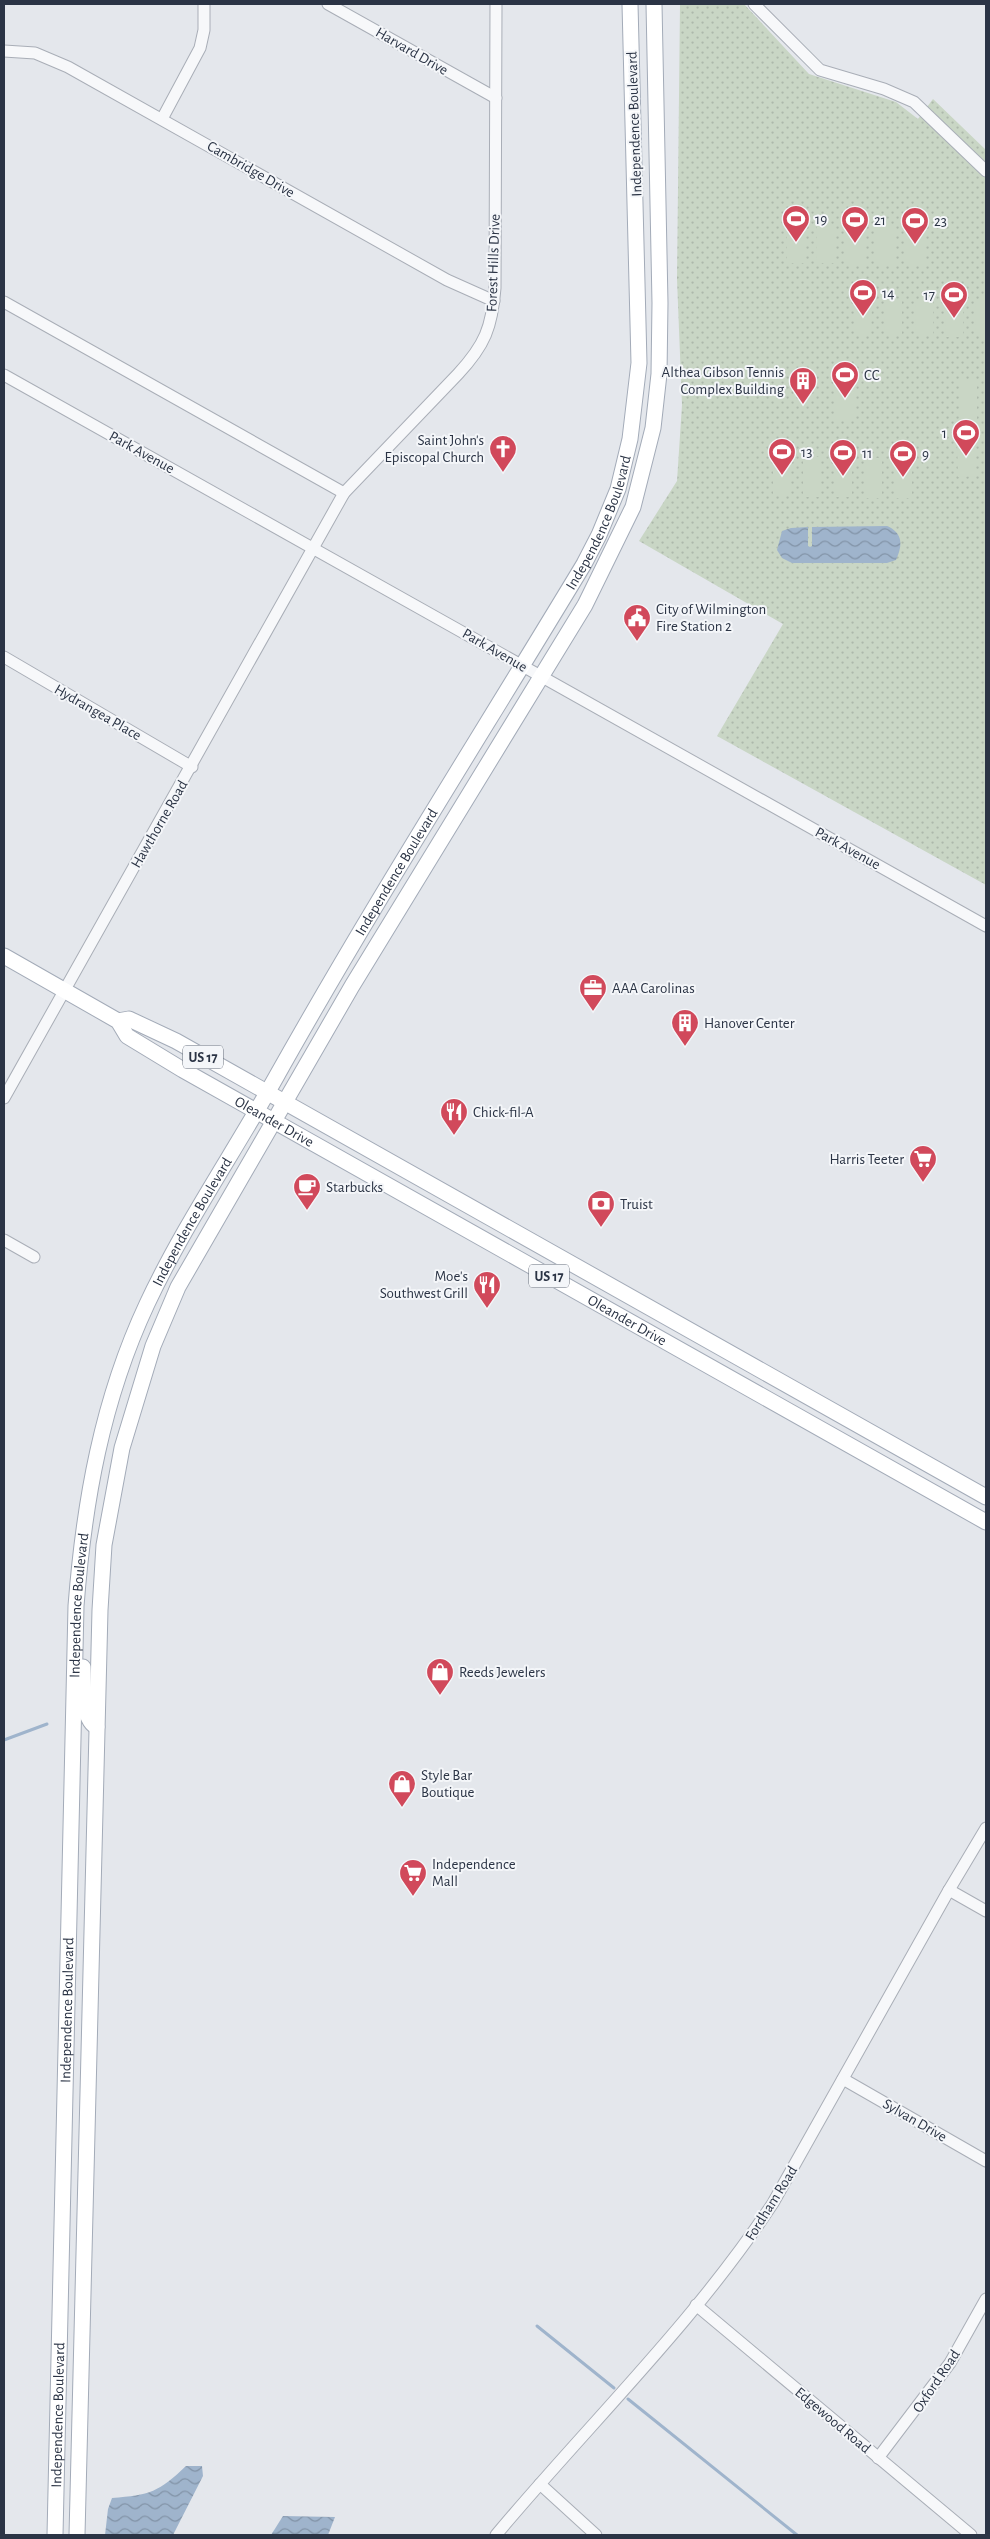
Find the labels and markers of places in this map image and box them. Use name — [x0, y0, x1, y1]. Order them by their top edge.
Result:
sports icon: 19 — [781, 204, 811, 243]
sports icon: 21 — [840, 205, 870, 244]
sports icon: 23 — [900, 206, 930, 245]
place label: 19 — [815, 212, 827, 227]
place label: 21 — [874, 213, 886, 228]
place label: 23 — [934, 214, 947, 229]
sports icon: 14 — [848, 278, 878, 317]
sports icon: 17 — [939, 280, 969, 319]
place label: 14 — [882, 286, 894, 301]
place label: 17 — [924, 288, 935, 303]
sports icon: CC — [830, 360, 860, 399]
place label: Althea Gibson Tennis Complex Building — [662, 365, 785, 397]
building icon: Althea Gibson Tennis Complex Building — [788, 366, 818, 405]
place label: CC — [864, 368, 880, 383]
sports icon: 1 — [951, 418, 981, 457]
place label: 1 — [942, 426, 947, 441]
place label: Saint John's Episcopal Church — [385, 433, 484, 465]
church icon: Saint John's Episcopal Church — [488, 434, 518, 473]
sports icon: 13 — [767, 437, 797, 476]
sports icon: 11 — [828, 438, 858, 477]
sports icon: 9 — [888, 439, 918, 478]
place label: 13 — [801, 445, 812, 460]
place label: 11 — [862, 446, 872, 461]
place label: 9 — [922, 447, 929, 462]
place label: City of Wilmington Fire Station 2 — [656, 602, 766, 634]
public building icon: City of Wilmington Fire Station 2 — [622, 603, 652, 642]
office icon: AAA Carolinas — [578, 973, 608, 1012]
place label: AAA Carolinas — [612, 981, 695, 996]
building icon: Hanover Center — [670, 1008, 700, 1047]
place label: Hanover Center — [704, 1016, 795, 1031]
restaurant icon: Chick-fil-A — [439, 1097, 469, 1136]
place label: Chick-fil-A — [473, 1105, 534, 1120]
supermarket icon: Harris Teeter — [908, 1144, 938, 1183]
place label: Harris Teeter — [829, 1152, 904, 1167]
cafe icon: Starbucks — [292, 1172, 322, 1211]
place label: Starbucks — [326, 1180, 383, 1195]
bank icon: Truist — [586, 1189, 616, 1228]
place label: Truist — [620, 1197, 653, 1212]
place label: Moe's Southwest Grill — [380, 1269, 468, 1301]
restaurant icon: Moe's Southwest Grill — [472, 1270, 502, 1309]
shop icon: Reeds Jewelers — [425, 1657, 455, 1696]
place label: Reeds Jewelers — [459, 1665, 546, 1680]
place label: Style Bar Boutique — [421, 1768, 475, 1800]
shop icon: Style Bar Boutique — [387, 1769, 417, 1808]
place label: Independence Mall — [432, 1857, 516, 1889]
supermarket icon: Independence Mall — [398, 1858, 428, 1897]

